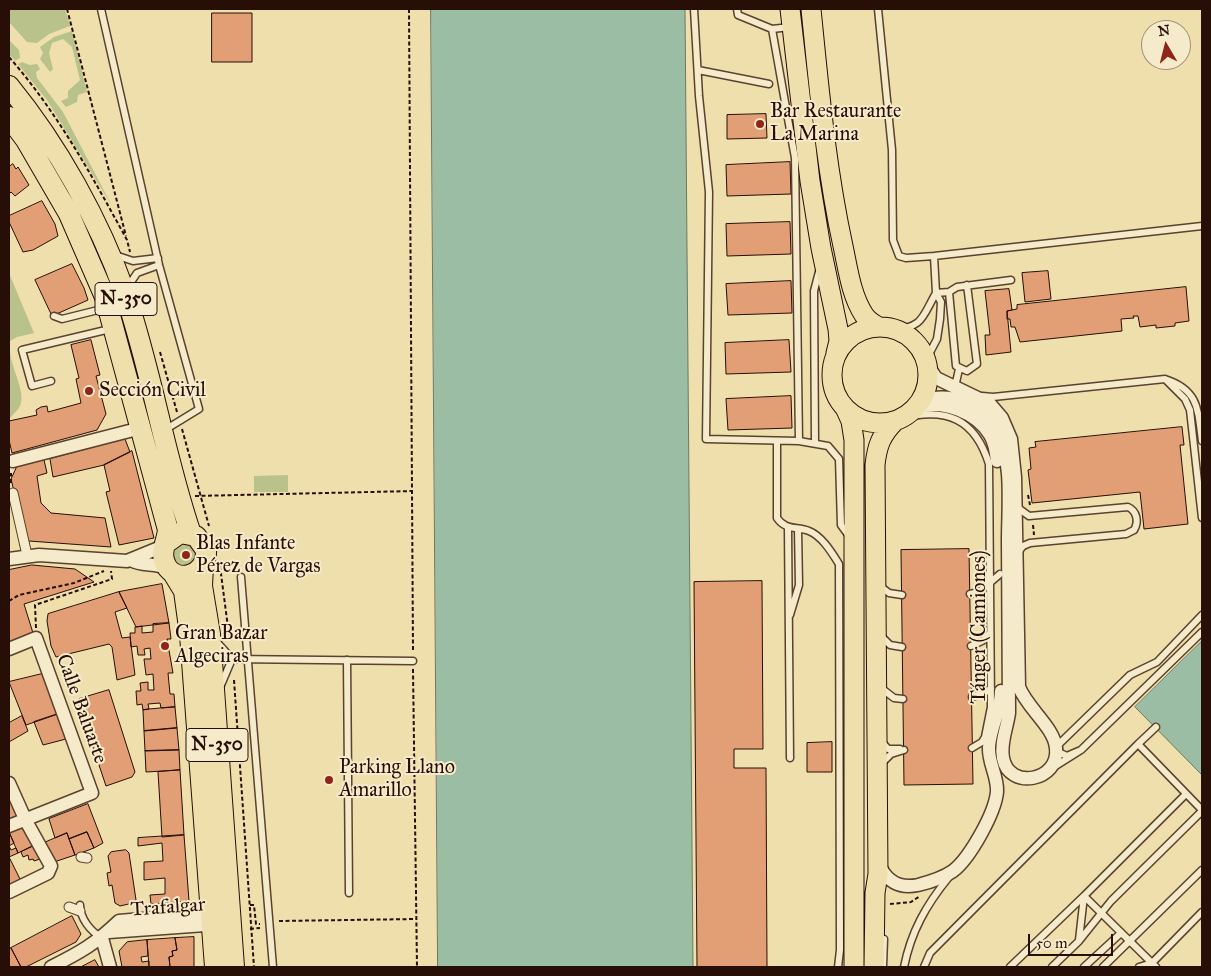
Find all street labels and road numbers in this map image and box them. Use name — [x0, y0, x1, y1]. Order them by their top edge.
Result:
road number: N-350 — [95, 282, 157, 316]
street label: Tánger (Camiones) — [968, 550, 992, 704]
street label: Calle Baluarte — [50, 651, 112, 767]
road number: N-350 — [186, 728, 248, 762]
street label: Trafalgar — [130, 893, 206, 923]

